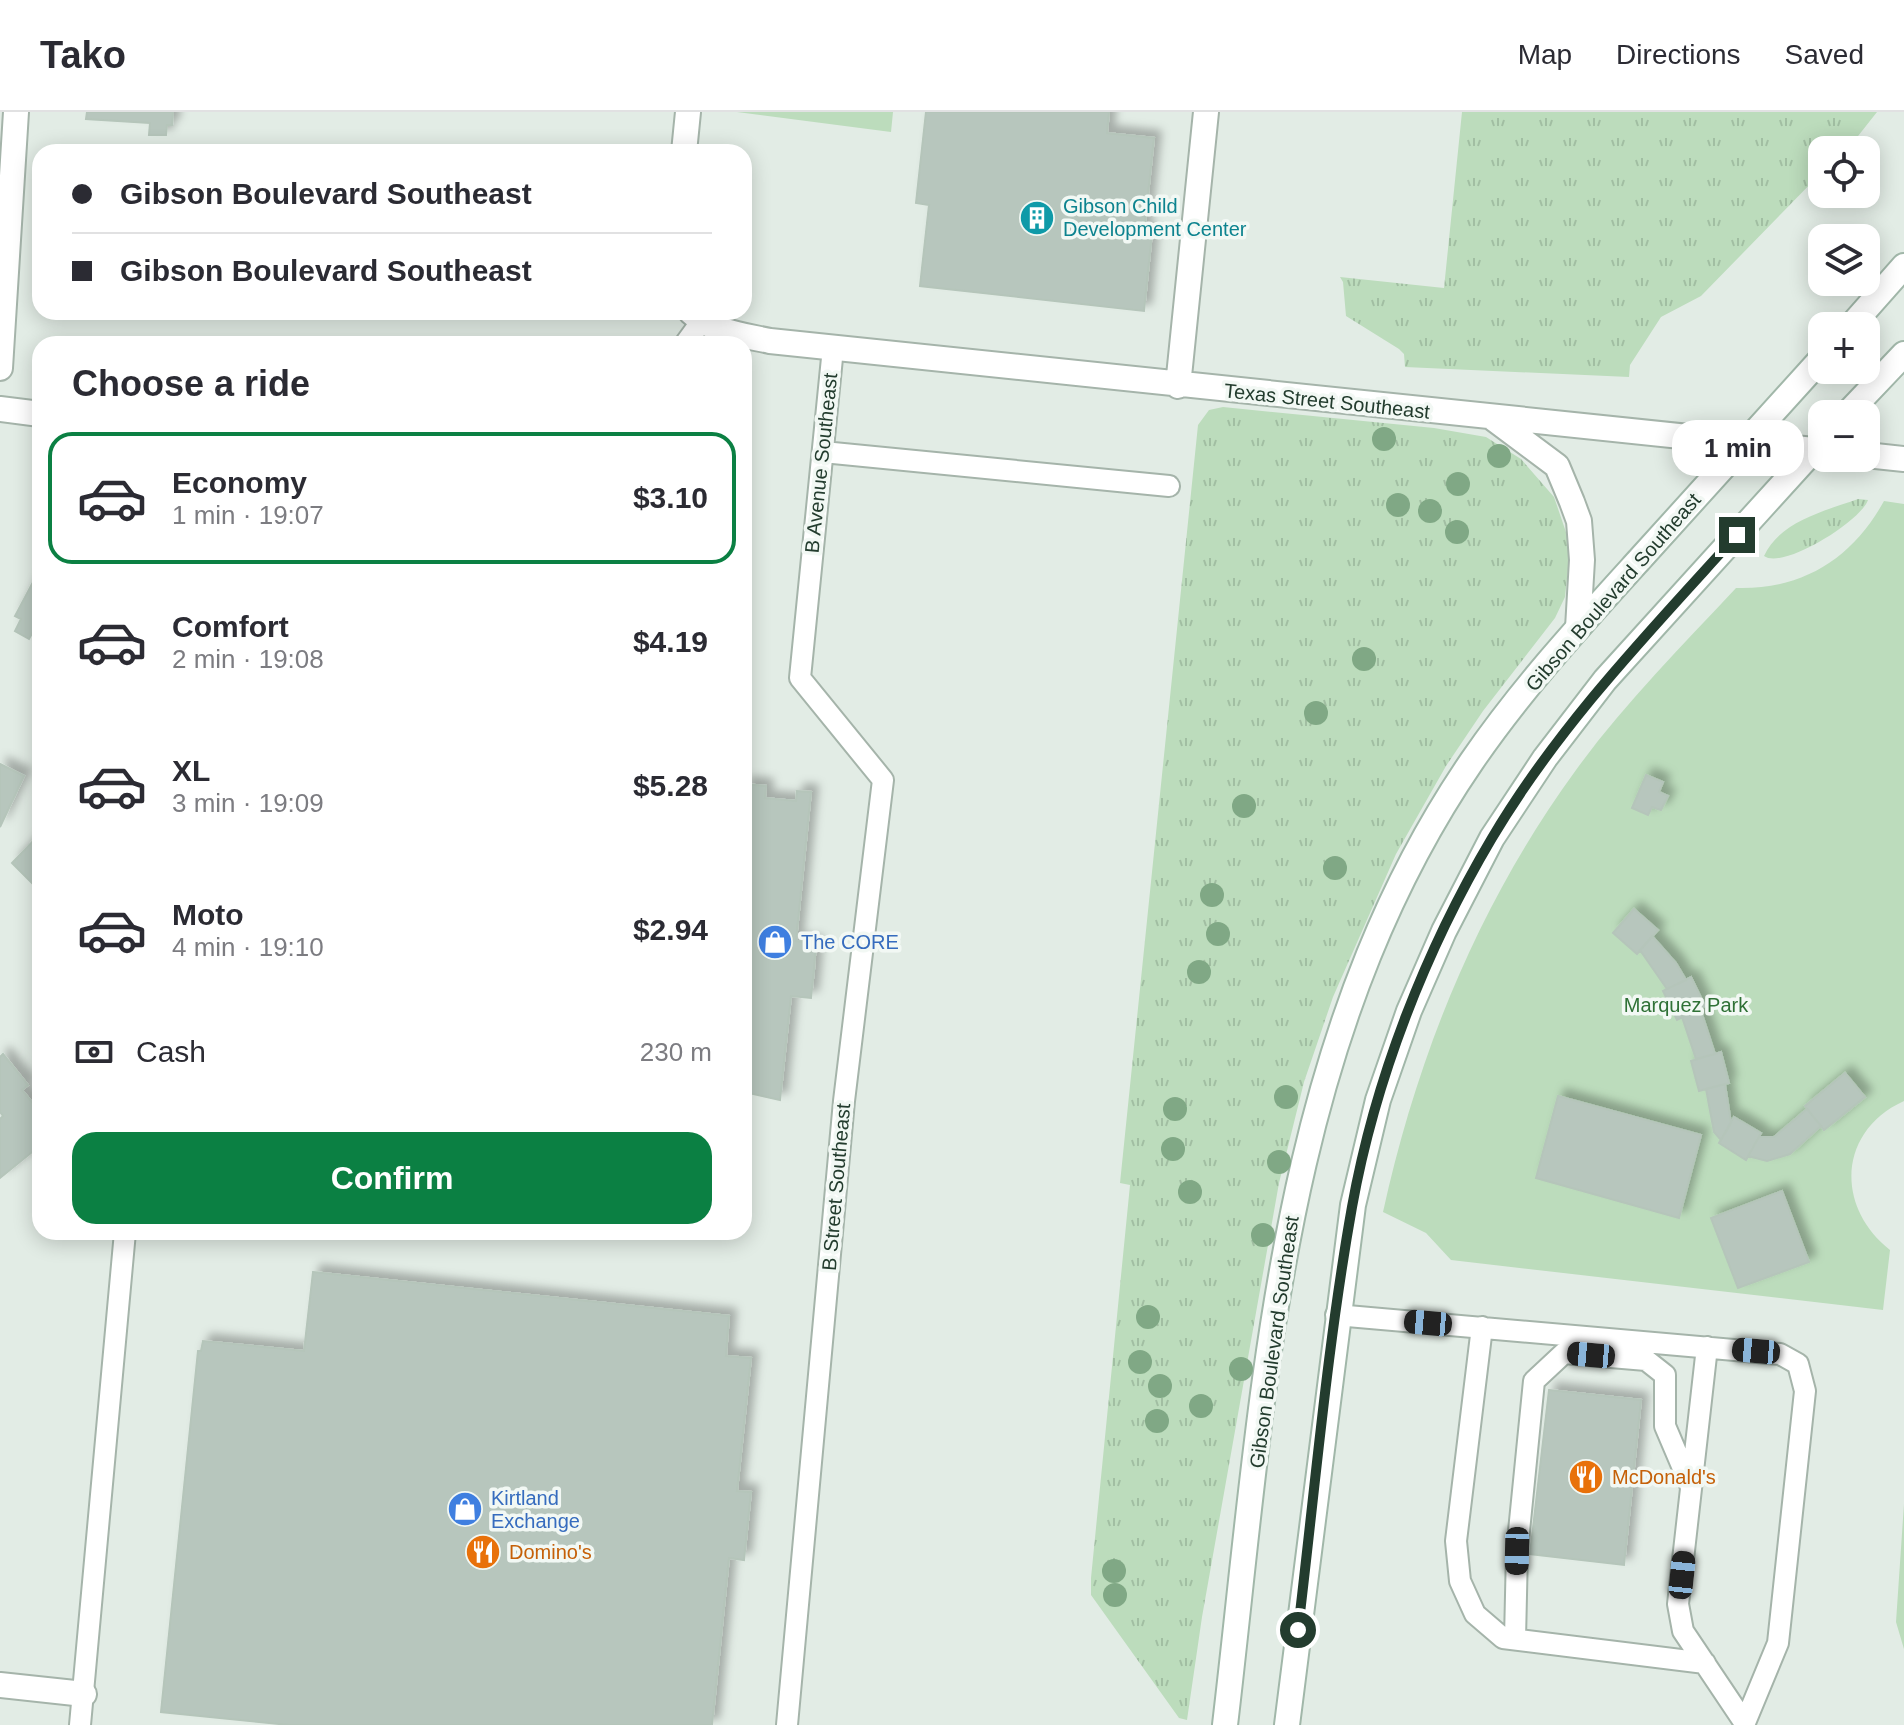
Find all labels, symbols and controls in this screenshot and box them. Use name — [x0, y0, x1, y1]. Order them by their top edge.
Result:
text: Tako — [40, 34, 126, 76]
text: Map — [1518, 39, 1572, 70]
text: Directions — [1616, 39, 1741, 70]
text: Saved — [1785, 39, 1864, 70]
map controls — [1808, 136, 1880, 472]
button: locate — [1808, 136, 1880, 208]
text: Gibson Boulevard Southeast — [120, 177, 532, 210]
place label: Gibson Child Development Center — [1063, 195, 1247, 240]
building icon: Gibson Child Development Center — [1018, 199, 1056, 237]
button: layers — [1808, 224, 1880, 296]
text: Gibson Boulevard Southeast — [120, 254, 532, 287]
button: + — [1808, 312, 1880, 384]
text: Choose a ride — [72, 363, 310, 404]
street label: B Avenue Southeast — [801, 371, 841, 554]
street label: Texas Street Southeast — [1223, 379, 1431, 423]
button: − — [1808, 400, 1880, 472]
callout: 1 min — [1671, 419, 1803, 475]
text: 1 min — [1704, 433, 1772, 463]
icon: car — [76, 462, 148, 534]
text: Economy — [172, 466, 307, 499]
text: $3.10 — [633, 481, 708, 514]
street label: Gibson Boulevard Southeast — [1521, 488, 1705, 695]
text: 1 min · 19:07 — [172, 500, 324, 530]
route end — [1719, 517, 1755, 553]
icon: car — [76, 606, 148, 678]
text: Comfort — [172, 610, 289, 643]
text: $4.19 — [633, 625, 708, 658]
text: 2 min · 19:08 — [172, 644, 324, 674]
icon: car — [76, 750, 148, 822]
text: XL — [172, 754, 210, 787]
text: $5.28 — [633, 769, 708, 802]
text: 3 min · 19:09 — [172, 788, 324, 818]
icon: car — [76, 894, 148, 966]
text: Moto — [172, 898, 244, 931]
text: $2.94 — [633, 913, 708, 946]
shop icon: The CORE — [756, 923, 794, 961]
place label: The CORE — [801, 931, 899, 953]
text: 4 min · 19:10 — [172, 932, 324, 962]
park label: Marquez Park — [1624, 994, 1749, 1016]
icon: cash — [72, 1030, 116, 1074]
text: Cash — [136, 1035, 206, 1068]
text: 230 m — [640, 1037, 712, 1067]
street label: B Street Southeast — [818, 1102, 854, 1272]
button: Confirm — [72, 1132, 712, 1224]
street label: Gibson Boulevard Southeast — [1245, 1214, 1303, 1470]
car — [1403, 1309, 1453, 1337]
car — [1731, 1337, 1781, 1365]
car — [1566, 1341, 1616, 1369]
restaurant icon: McDonald's — [1567, 1458, 1605, 1496]
place label: McDonald's — [1612, 1466, 1716, 1488]
place label: Kirtland Exchange — [491, 1487, 580, 1532]
shop icon: Kirtland Exchange — [446, 1490, 484, 1528]
car — [1505, 1527, 1529, 1575]
restaurant icon: Domino's — [464, 1533, 502, 1571]
place label: Domino's — [509, 1541, 592, 1563]
car — [1668, 1550, 1696, 1600]
route start — [1280, 1612, 1316, 1648]

